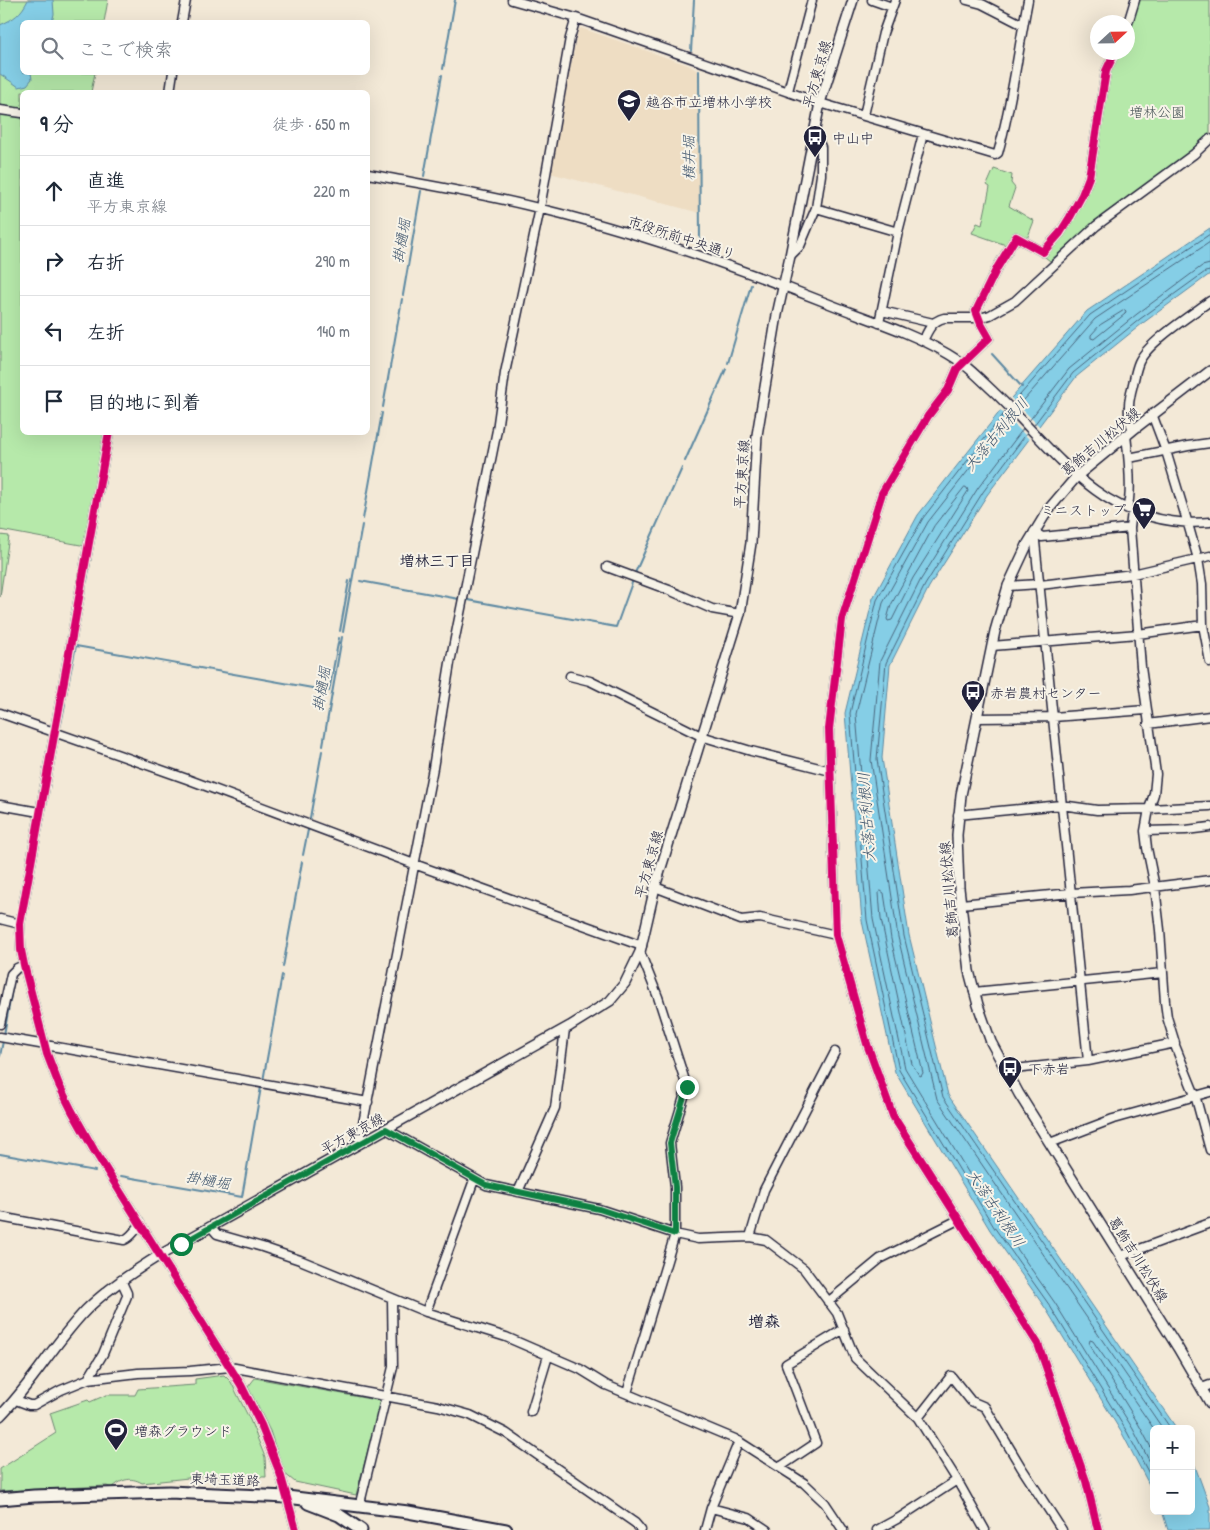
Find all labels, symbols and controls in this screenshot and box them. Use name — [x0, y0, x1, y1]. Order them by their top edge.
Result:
north arrow — [1090, 15, 1135, 60]
search box — [20, 20, 370, 75]
icon: search — [38, 34, 66, 62]
text: ここで検索 — [78, 36, 173, 62]
street label: 平方東京線 — [797, 38, 835, 110]
school or university icon: 越谷市立増林小学校 — [616, 88, 642, 122]
place label: 越谷市立増林小学校 — [646, 92, 772, 111]
park label: 増林公園 — [1129, 102, 1185, 121]
text: 9 分 — [40, 109, 74, 138]
text: 徒歩 · 650 m — [273, 113, 350, 135]
bus stop icon: 中山中 — [802, 124, 828, 158]
place label: 中山中 — [832, 128, 874, 147]
water label: 横井堀 — [678, 135, 699, 181]
text: 直進 — [87, 167, 125, 193]
icon: ahead — [40, 177, 68, 205]
text: 220 m — [313, 180, 350, 202]
text: 平方東京線 — [87, 195, 167, 217]
street label: 市役所前中央通り — [626, 211, 738, 263]
water label: 掛樋堀 — [387, 216, 415, 265]
icon: right — [40, 247, 68, 275]
text: 右折 — [87, 249, 125, 275]
text: 290 m — [315, 250, 350, 272]
icon: left — [40, 317, 68, 345]
text: 左折 — [87, 319, 125, 345]
text: 140 m — [316, 320, 350, 342]
icon: arrive — [40, 387, 68, 415]
text: 目的地に到着 — [87, 389, 201, 415]
water label: 大落古利根川 — [959, 393, 1033, 475]
street label: 葛飾吉川松伏線 — [1056, 402, 1144, 480]
street label: 平方東京線 — [729, 438, 753, 510]
supermarket icon: ミニストップ — [1131, 496, 1157, 530]
place label: ミニストップ — [1041, 500, 1126, 519]
district label: 増林三丁目 — [399, 550, 475, 571]
water label: 掛樋堀 — [307, 664, 335, 713]
bus stop icon: 赤岩農村センター — [960, 679, 986, 713]
place label: 赤岩農村センター — [990, 683, 1101, 702]
water label: 大落古利根川 — [852, 771, 880, 863]
street label: 平方東京線 — [629, 828, 667, 900]
street label: 葛飾吉川松伏線 — [934, 840, 962, 940]
bus stop icon: 下赤岩 — [997, 1055, 1023, 1089]
place label: 下赤岩 — [1028, 1059, 1070, 1078]
route end — [676, 1076, 699, 1099]
street label: 平方東京線 — [317, 1108, 387, 1158]
water label: 大落古利根川 — [962, 1165, 1030, 1251]
water label: 掛樋堀 — [184, 1166, 233, 1194]
street label: 葛飾吉川松伏線 — [1105, 1212, 1173, 1306]
route start — [170, 1233, 193, 1256]
district label: 増森 — [748, 1310, 780, 1332]
sports icon: 増森グラウンド — [103, 1417, 129, 1451]
place label: 増森グラウンド — [134, 1421, 232, 1440]
map controls — [1150, 1425, 1195, 1515]
button: + — [1150, 1425, 1195, 1470]
street label: 東埼玉道路 — [190, 1468, 260, 1490]
button: − — [1150, 1470, 1195, 1515]

